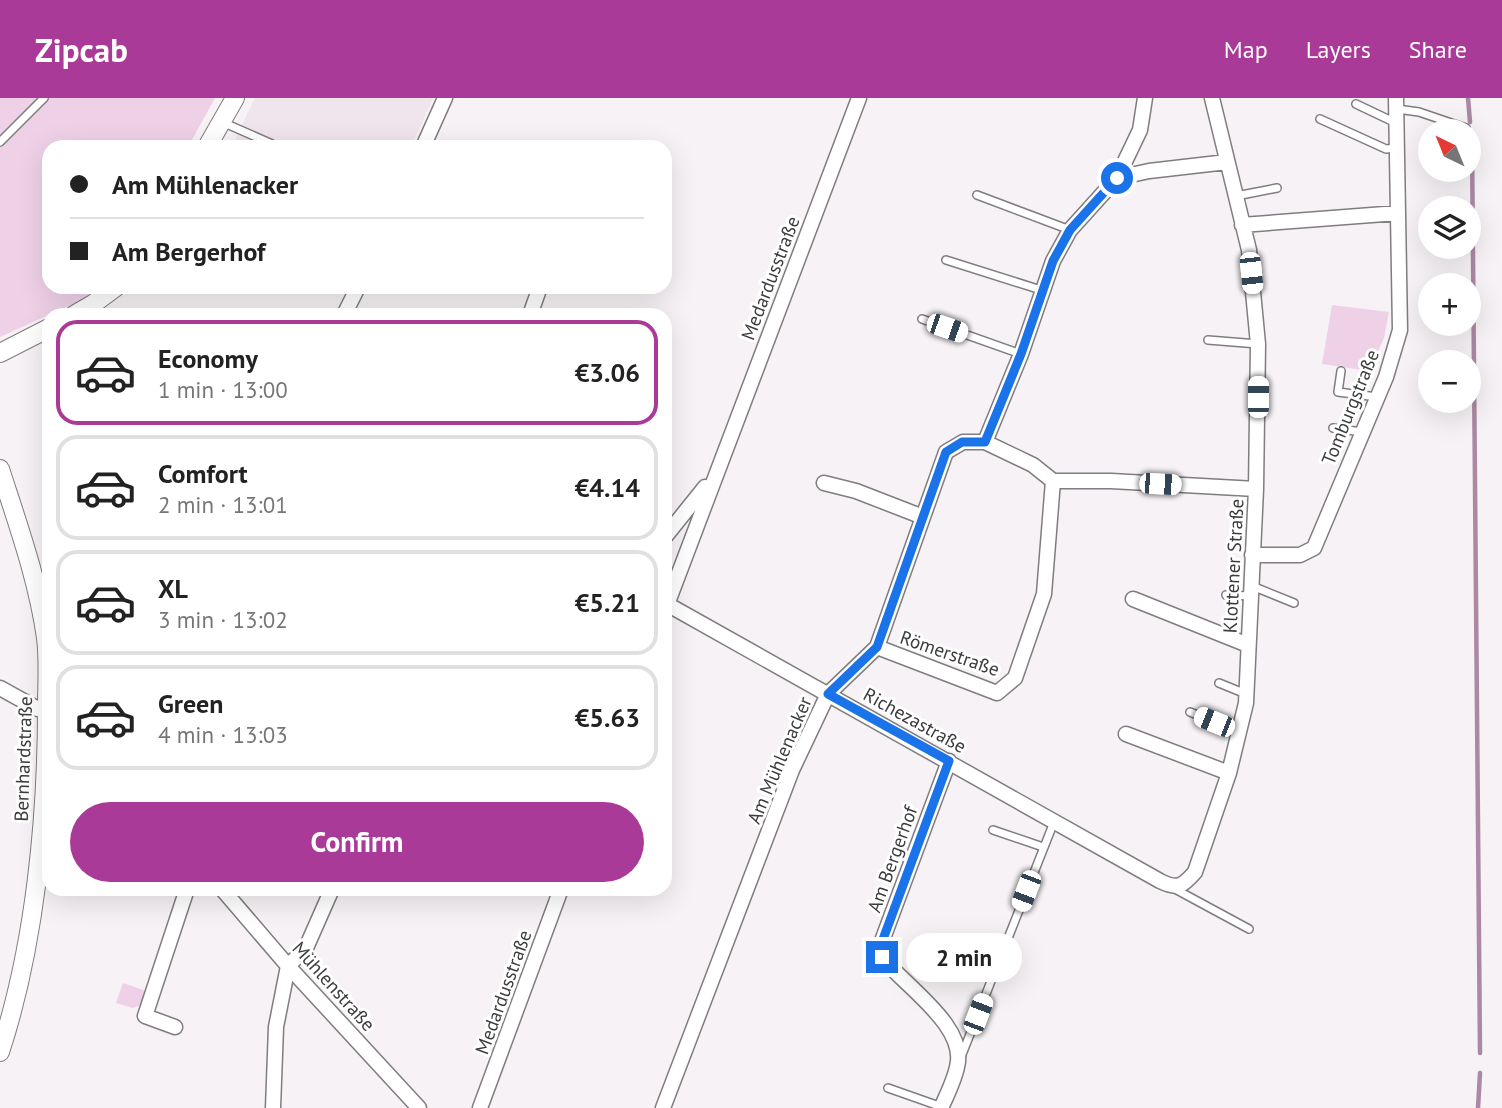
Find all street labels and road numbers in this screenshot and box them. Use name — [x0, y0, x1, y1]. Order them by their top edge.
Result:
street label: Medardusstraße — [735, 213, 805, 343]
street label: Tomburgstraße — [1316, 346, 1384, 468]
street label: Klottener Straße — [1217, 498, 1249, 634]
street label: Römerstraße — [897, 625, 1003, 681]
street label: Richezastraße — [859, 682, 971, 758]
street label: Am Mühlenacker — [741, 692, 817, 827]
street label: Bernhardstraße — [9, 696, 37, 822]
street label: Am Bergerhof — [862, 802, 923, 916]
street label: Medardusstraße — [469, 927, 537, 1057]
street label: Mühlenstraße — [287, 936, 381, 1036]

